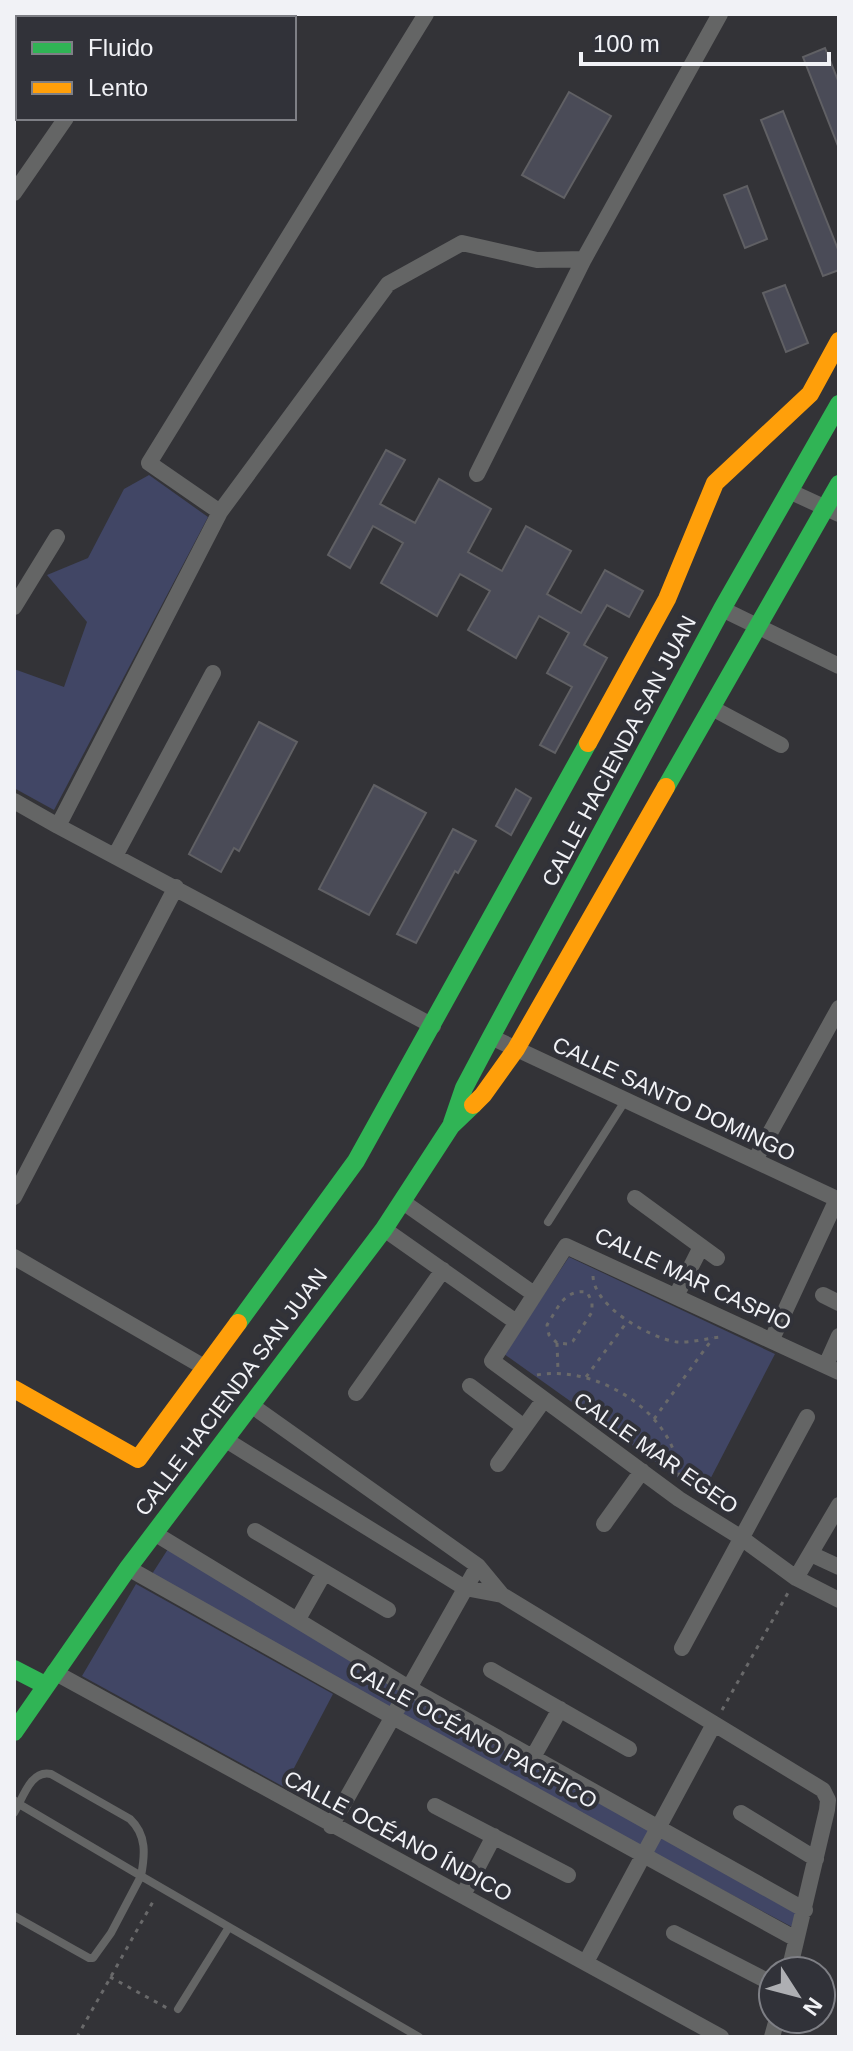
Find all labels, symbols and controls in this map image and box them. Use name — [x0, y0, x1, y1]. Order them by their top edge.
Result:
legend — [16, 16, 296, 120]
scale bar — [581, 16, 829, 66]
text: 100 m — [593, 30, 660, 57]
text: Fluido — [88, 34, 153, 61]
text: Lento — [88, 74, 148, 101]
street label: CALLE HACIENDA SAN JUAN — [537, 611, 701, 891]
street label: CALLE SANTO DOMINGO — [549, 1032, 799, 1166]
street label: CALLE MAR CASPIO — [591, 1222, 795, 1336]
street label: CALLE HACIENDA SAN JUAN — [130, 1263, 332, 1521]
street label: CALLE MAR EGEO — [569, 1387, 743, 1519]
street label: CALLE OCÉANO PACÍFICO — [345, 1656, 601, 1814]
street label: CALLE OCÉANO ÍNDICO — [280, 1765, 516, 1907]
north arrow — [757, 1955, 837, 2035]
text: N — [798, 1993, 828, 2020]

